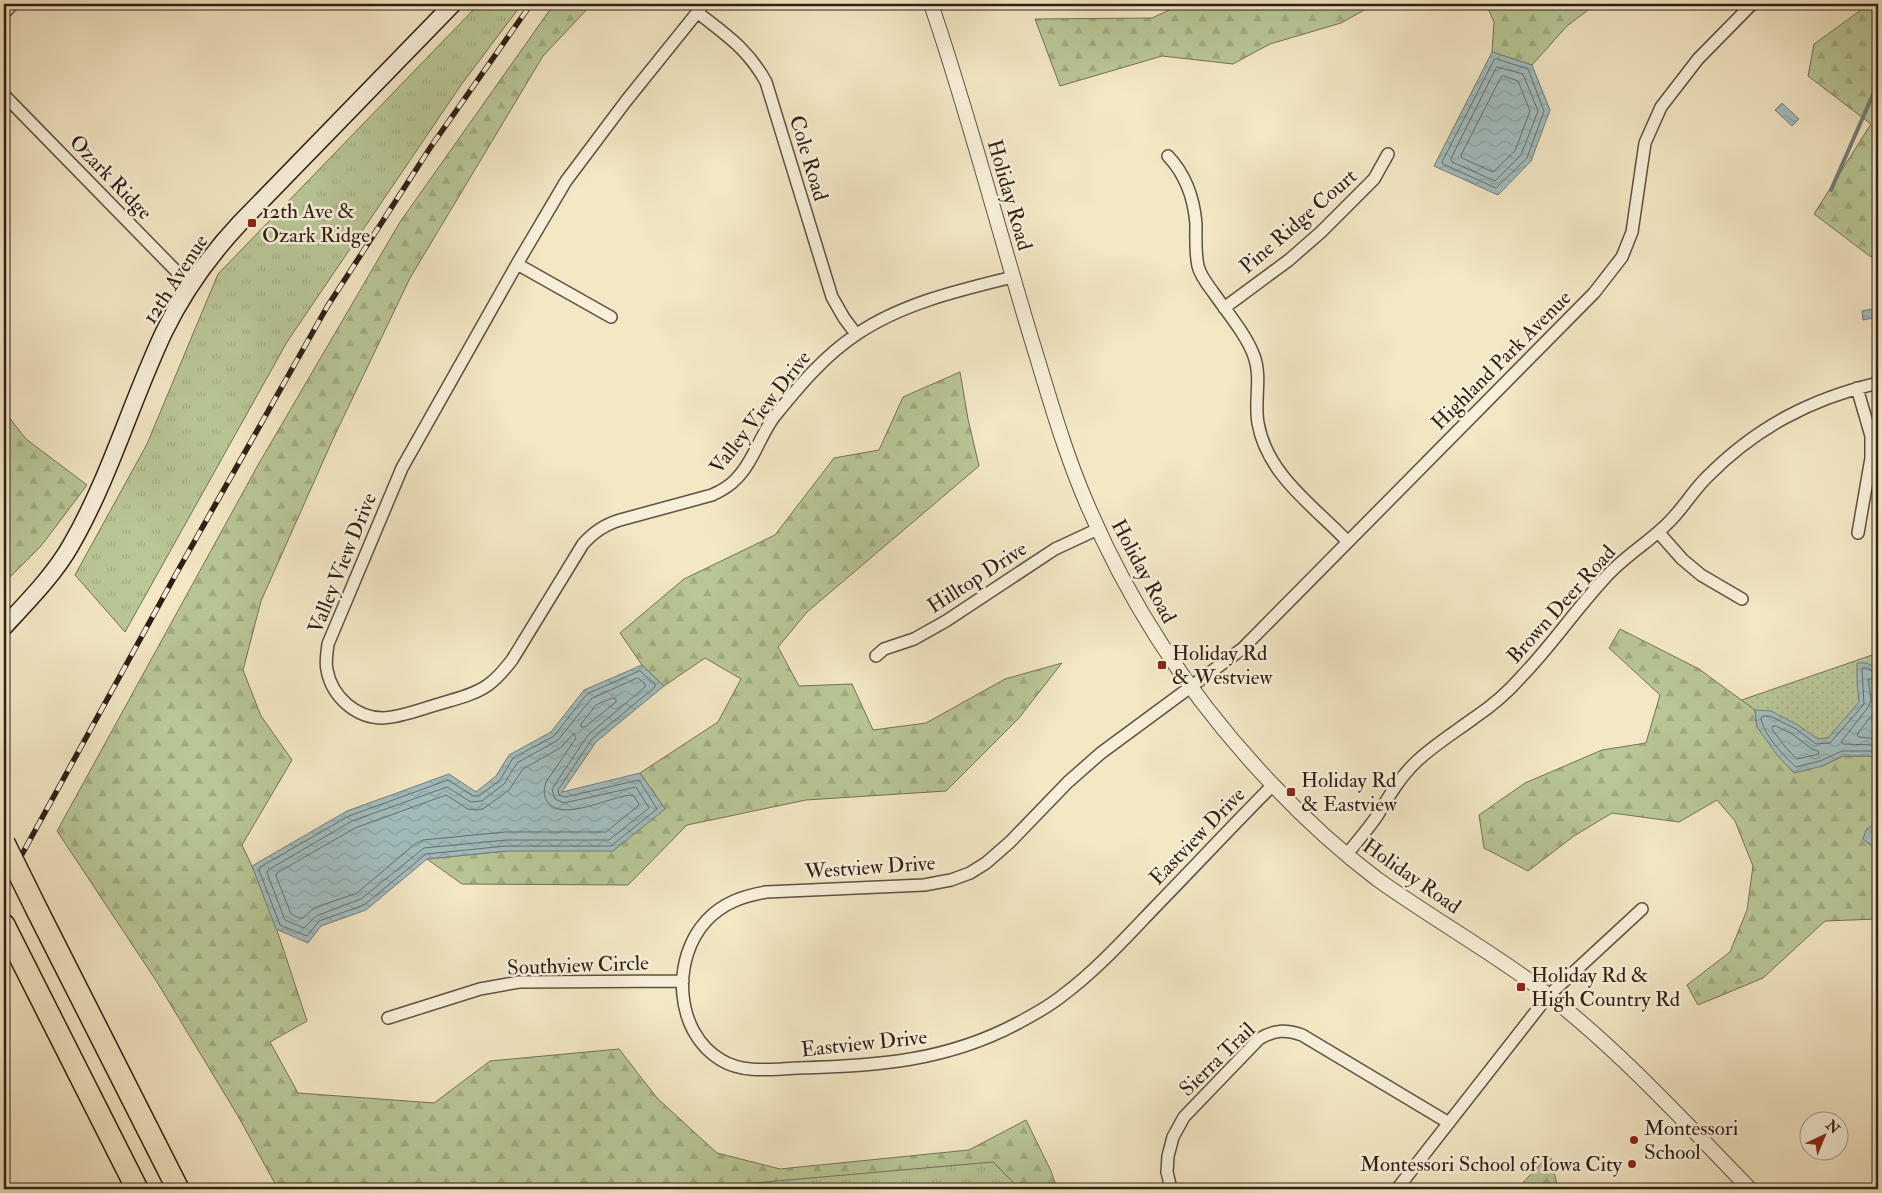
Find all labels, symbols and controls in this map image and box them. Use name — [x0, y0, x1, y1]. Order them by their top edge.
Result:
street label: Cole Road — [783, 112, 834, 205]
street label: Ozark Ridge — [63, 129, 158, 226]
street label: Holiday Road — [981, 137, 1038, 254]
street label: Pine Ridge Court — [1234, 163, 1363, 280]
place label: 12th Ave & Ozark Ridge — [262, 198, 370, 249]
marker: 12th Ave & Ozark Ridge — [246, 217, 258, 229]
street label: 12th Avenue — [137, 229, 214, 329]
street label: Highland Park Avenue — [1426, 284, 1577, 436]
street label: Valley View Drive — [704, 345, 817, 479]
street label: Valley View Drive — [302, 489, 383, 637]
street label: Holiday Road — [1105, 515, 1183, 629]
street label: Hilltop Drive — [922, 535, 1032, 620]
street label: Brown Deer Road — [1501, 539, 1622, 669]
place label: Holiday Rd & Westview — [1172, 640, 1274, 691]
marker: Holiday Rd & Westview — [1156, 659, 1168, 671]
place label: Holiday Rd & Eastview — [1301, 767, 1398, 818]
street label: Eastview Drive — [1144, 781, 1251, 891]
marker: Holiday Rd & Eastview — [1285, 786, 1297, 798]
street label: Holiday Road — [1357, 833, 1467, 921]
street label: Westview Drive — [803, 849, 937, 886]
street label: Southview Circle — [507, 950, 650, 981]
place label: Holiday Rd & High Country Rd — [1531, 962, 1681, 1013]
marker: Holiday Rd & High Country Rd — [1515, 981, 1527, 993]
street label: Sierra Trail — [1174, 1016, 1261, 1102]
street label: Eastview Drive — [800, 1023, 929, 1064]
north arrow — [1800, 1110, 1850, 1160]
place label: Montessori School — [1644, 1115, 1739, 1166]
text: N — [1822, 1116, 1843, 1138]
marker: Montessori School — [1628, 1134, 1640, 1146]
place label: Montessori School of Iowa City — [1360, 1151, 1623, 1178]
marker: Montessori School of Iowa City — [1626, 1158, 1638, 1170]

